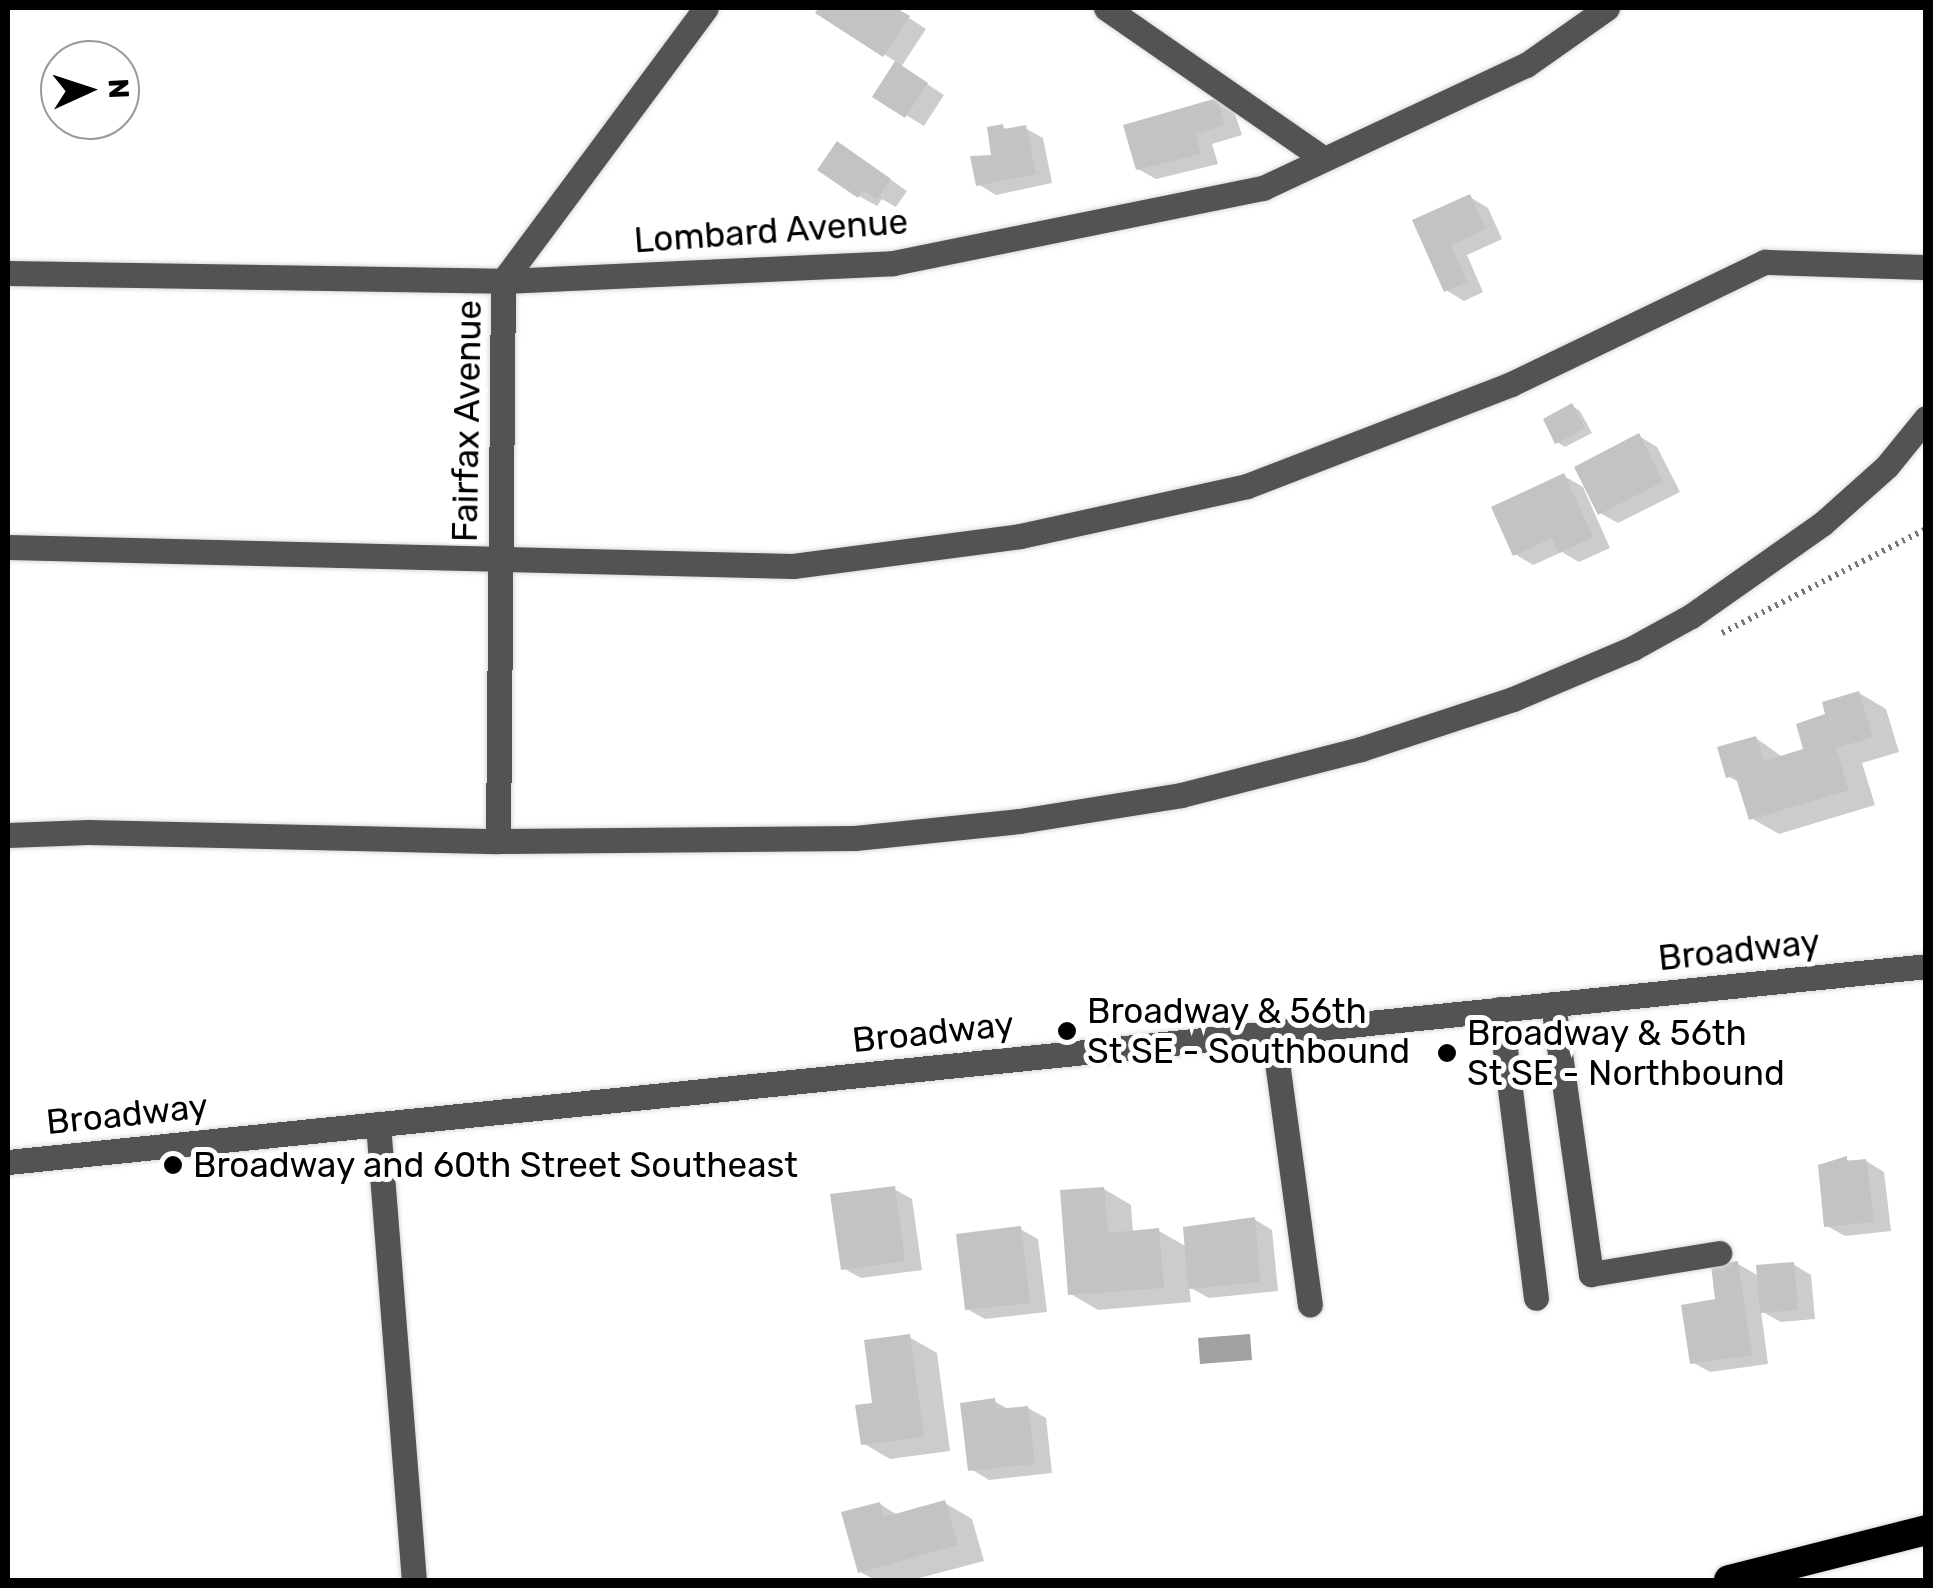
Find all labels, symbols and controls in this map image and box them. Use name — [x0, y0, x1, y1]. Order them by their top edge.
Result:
north arrow — [40, 40, 140, 140]
text: N — [101, 78, 135, 99]
street label: Lombard Avenue — [632, 200, 910, 262]
street label: Fairfax Avenue — [444, 299, 490, 543]
street label: Broadway — [1656, 921, 1822, 979]
place label: Broadway & 56th St SE - Southbound — [1087, 990, 1410, 1072]
street label: Broadway — [850, 1003, 1016, 1061]
place label: Broadway & 56th St SE - Northbound — [1467, 1012, 1785, 1094]
marker: Broadway & 56th St SE - Southbound — [1056, 1020, 1078, 1042]
marker: Broadway & 56th St SE - Northbound — [1436, 1042, 1458, 1064]
street label: Broadway — [44, 1085, 210, 1143]
place label: Broadway and 60th Street Southeast — [193, 1144, 799, 1186]
marker: Broadway and 60th Street Southeast — [162, 1154, 184, 1176]

